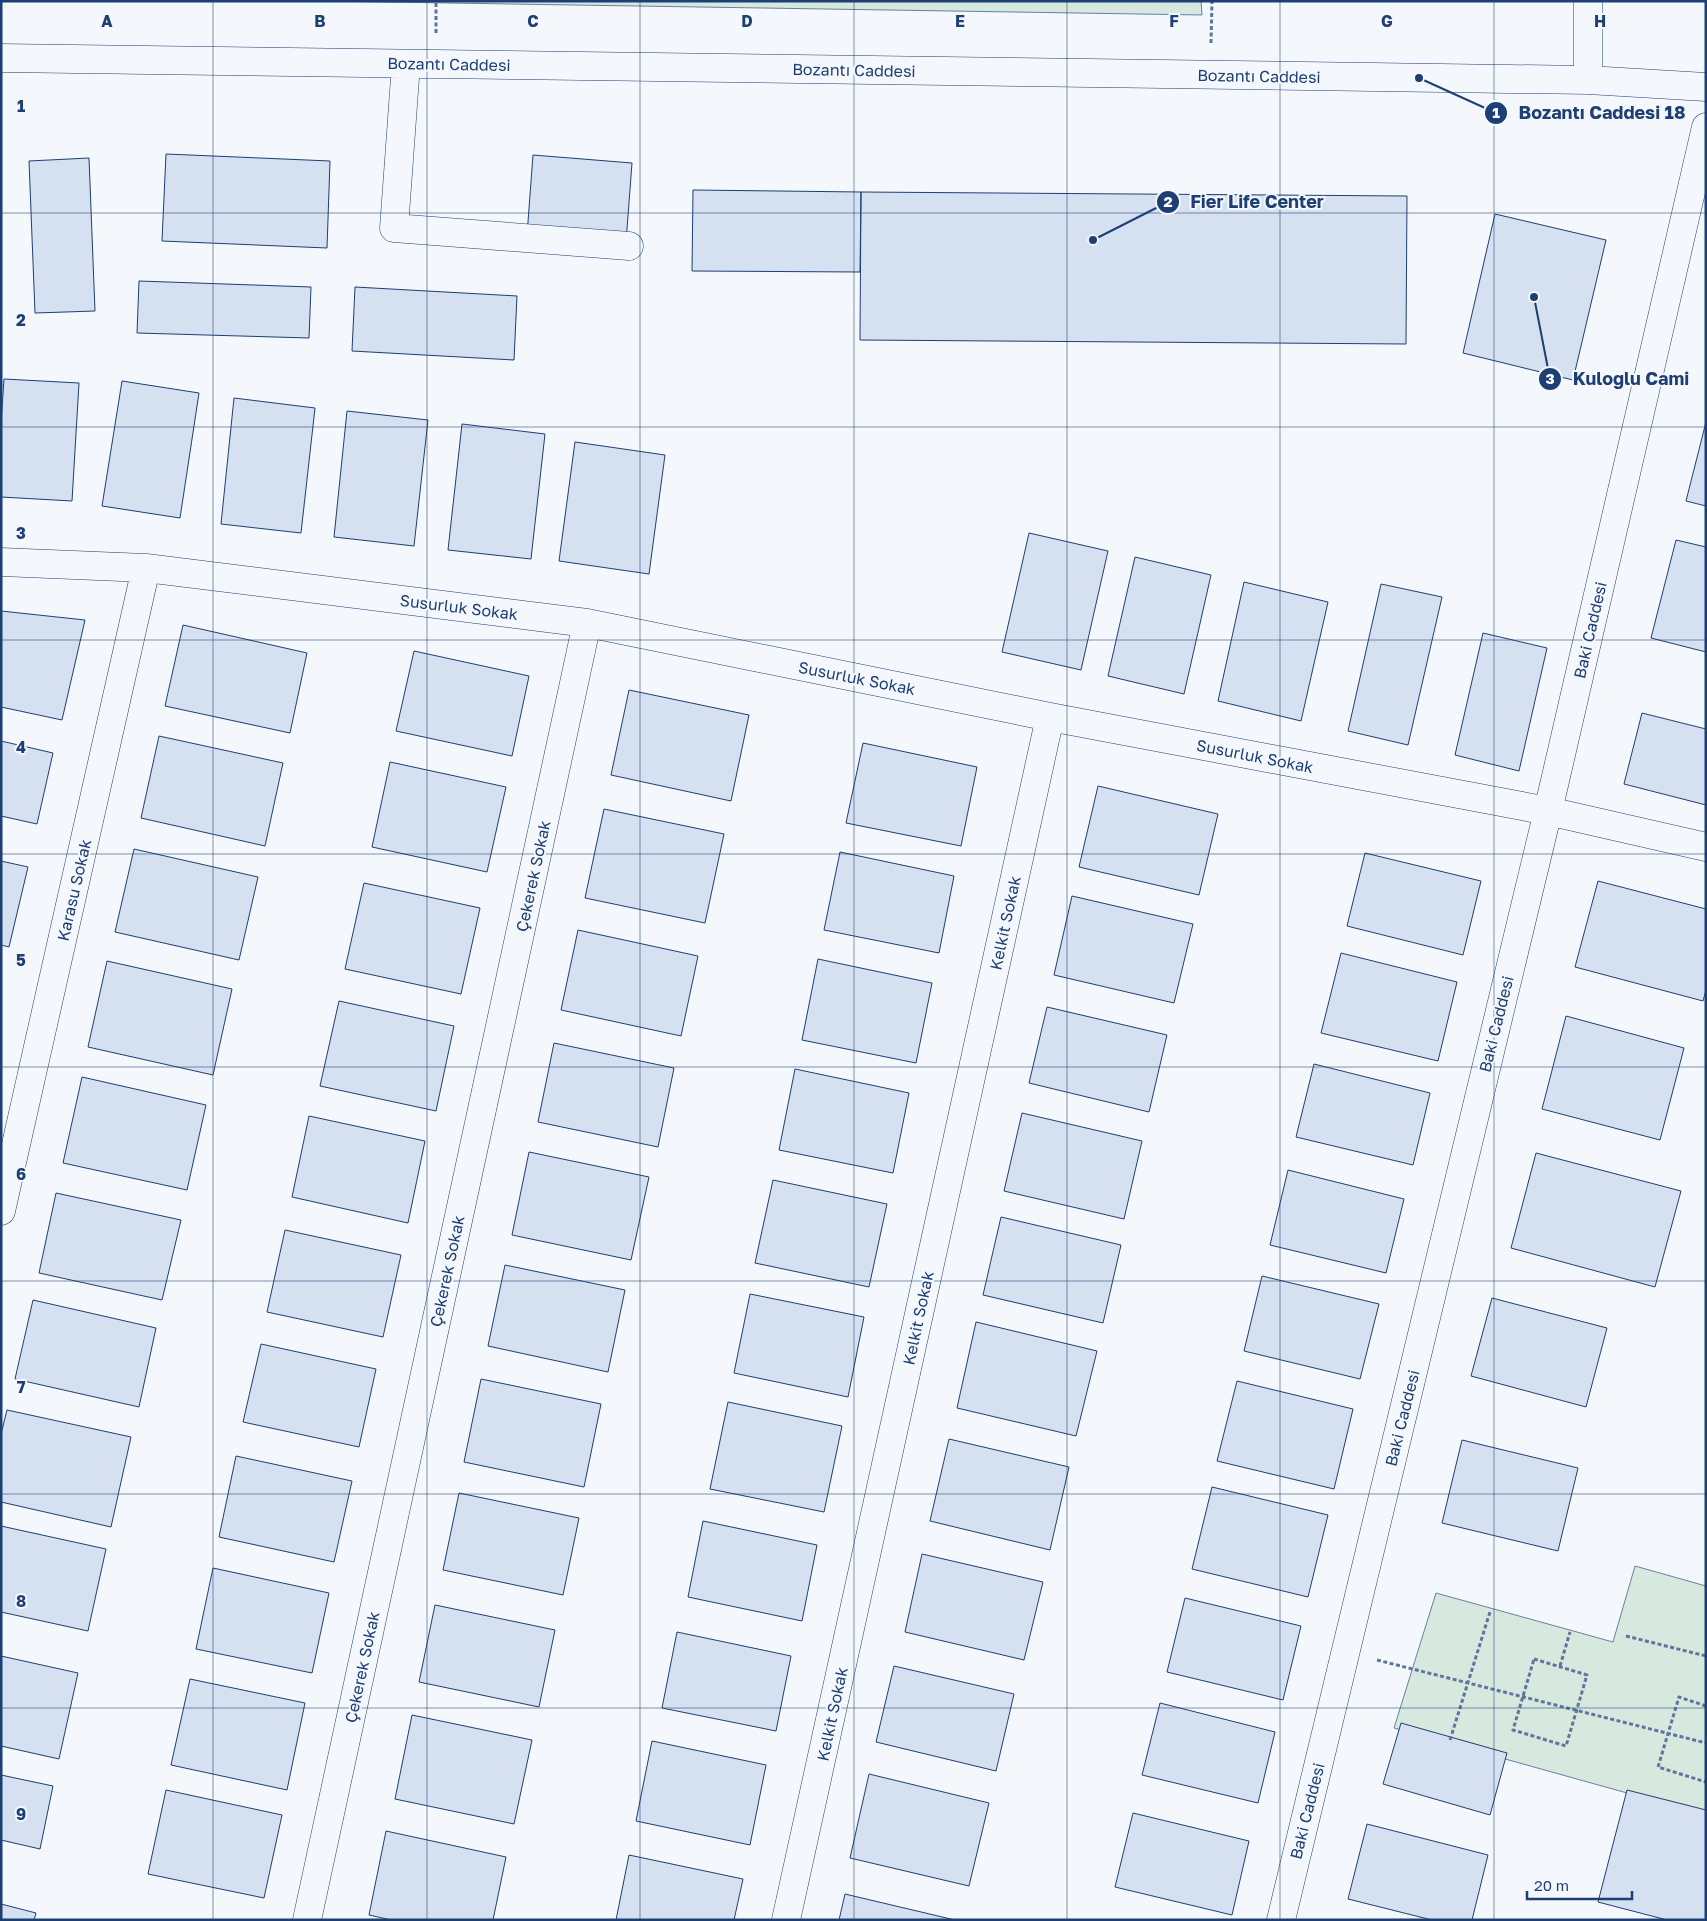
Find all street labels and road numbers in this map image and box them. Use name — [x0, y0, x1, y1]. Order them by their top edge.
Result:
street label: Bozantı Caddesi — [387, 53, 511, 75]
street label: Bozantı Caddesi — [792, 59, 916, 81]
street label: Bozantı Caddesi — [1197, 65, 1321, 87]
street label: Baki Caddesi — [1569, 580, 1611, 680]
street label: Susurluk Sokak — [399, 590, 519, 624]
street label: Susurluk Sokak — [797, 657, 917, 699]
street label: Susurluk Sokak — [1195, 735, 1315, 777]
street label: Çekerek Sokak — [511, 818, 555, 934]
street label: Karasu Sokak — [53, 837, 95, 943]
street label: Kelkit Sokak — [985, 874, 1025, 972]
street label: Baki Caddesi — [1474, 974, 1518, 1074]
street label: Çekerek Sokak — [425, 1213, 469, 1329]
street label: Kelkit Sokak — [898, 1269, 938, 1367]
street label: Baki Caddesi — [1380, 1368, 1424, 1468]
street label: Çekerek Sokak — [340, 1609, 384, 1725]
street label: Kelkit Sokak — [812, 1665, 852, 1763]
street label: Baki Caddesi — [1285, 1761, 1329, 1861]

